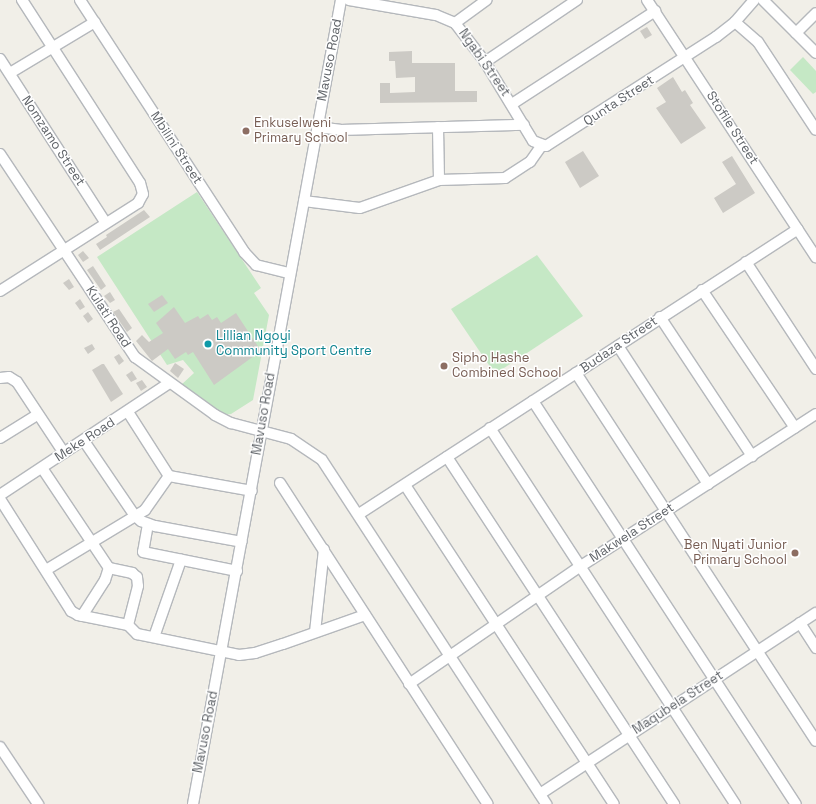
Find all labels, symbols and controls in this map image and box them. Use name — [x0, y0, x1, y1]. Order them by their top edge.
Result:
street label: Mavuso Road — [314, 18, 346, 102]
street label: Ngabi Street — [455, 26, 513, 100]
street label: Qunta Street — [581, 72, 657, 130]
street label: Stofile Street — [703, 88, 761, 168]
street label: Nomzamo Street — [18, 93, 88, 189]
street label: Mbilini Street — [147, 109, 205, 187]
place label: Enkuselweni Primary School — [254, 116, 348, 147]
marker: Enkuselweni Primary School — [241, 126, 251, 136]
street label: Kulati Road — [82, 283, 134, 351]
street label: Budaza Street — [577, 313, 661, 377]
place label: Lillian Ngoyi Community Sport Centre — [216, 329, 372, 360]
marker: Lillian Ngoyi Community Sport Centre — [203, 339, 213, 349]
place label: Sipho Hashe Combined School — [452, 351, 561, 382]
marker: Sipho Hashe Combined School — [439, 361, 449, 371]
street label: Mavuso Road — [249, 372, 279, 456]
street label: Meke Road — [52, 415, 118, 465]
street label: Makwela Street — [587, 500, 677, 566]
place label: Ben Nyati Junior Primary School — [684, 538, 787, 569]
marker: Ben Nyati Junior Primary School — [790, 548, 800, 558]
street label: Maqubela Street — [630, 668, 726, 738]
street label: Mavuso Road — [190, 690, 222, 774]

